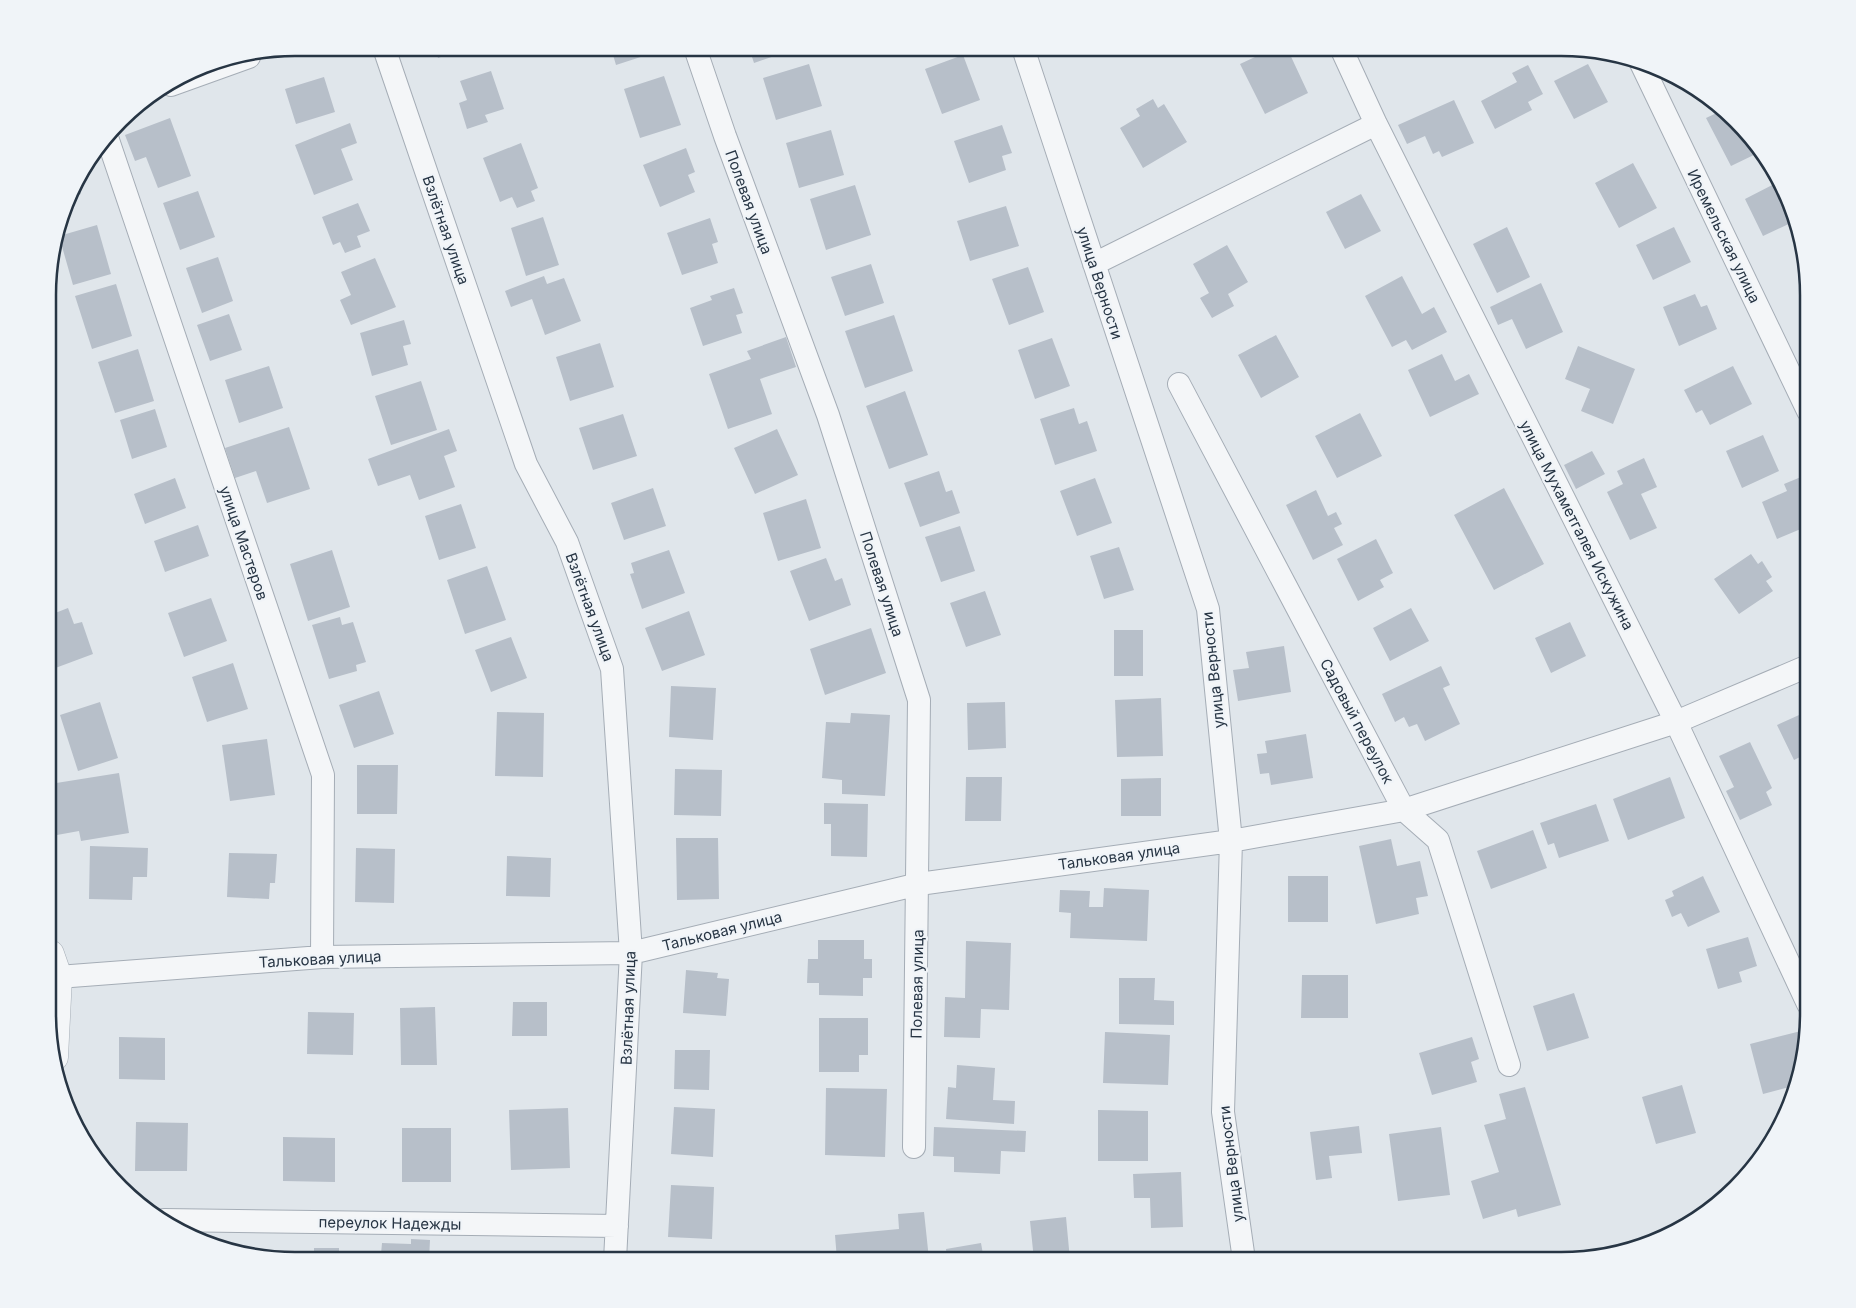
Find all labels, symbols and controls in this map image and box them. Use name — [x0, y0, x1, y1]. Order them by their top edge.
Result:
street label: Полевая улица — [721, 147, 777, 257]
street label: Иремельская улица — [1683, 166, 1765, 306]
street label: Взлётная улица — [418, 173, 474, 287]
street label: улица Верности — [1073, 224, 1127, 342]
street label: улица Мухаметгалея Искужина — [1516, 417, 1638, 633]
street label: улица Мастеров — [216, 483, 272, 603]
street label: Полевая улица — [856, 529, 908, 639]
street label: Взлётная улица — [562, 550, 618, 664]
street label: улица Верности — [1197, 611, 1229, 729]
street label: Садовый переулок — [1316, 655, 1398, 787]
street label: Тальковая улица — [1057, 838, 1181, 874]
street label: Тальковая улица — [660, 907, 784, 955]
street label: Полевая улица — [907, 929, 927, 1039]
street label: Тальковая улица — [258, 946, 382, 972]
street label: Взлётная улица — [617, 951, 639, 1065]
street label: улица Верности — [1214, 1105, 1248, 1223]
street label: переулок Надежды — [318, 1212, 462, 1234]

